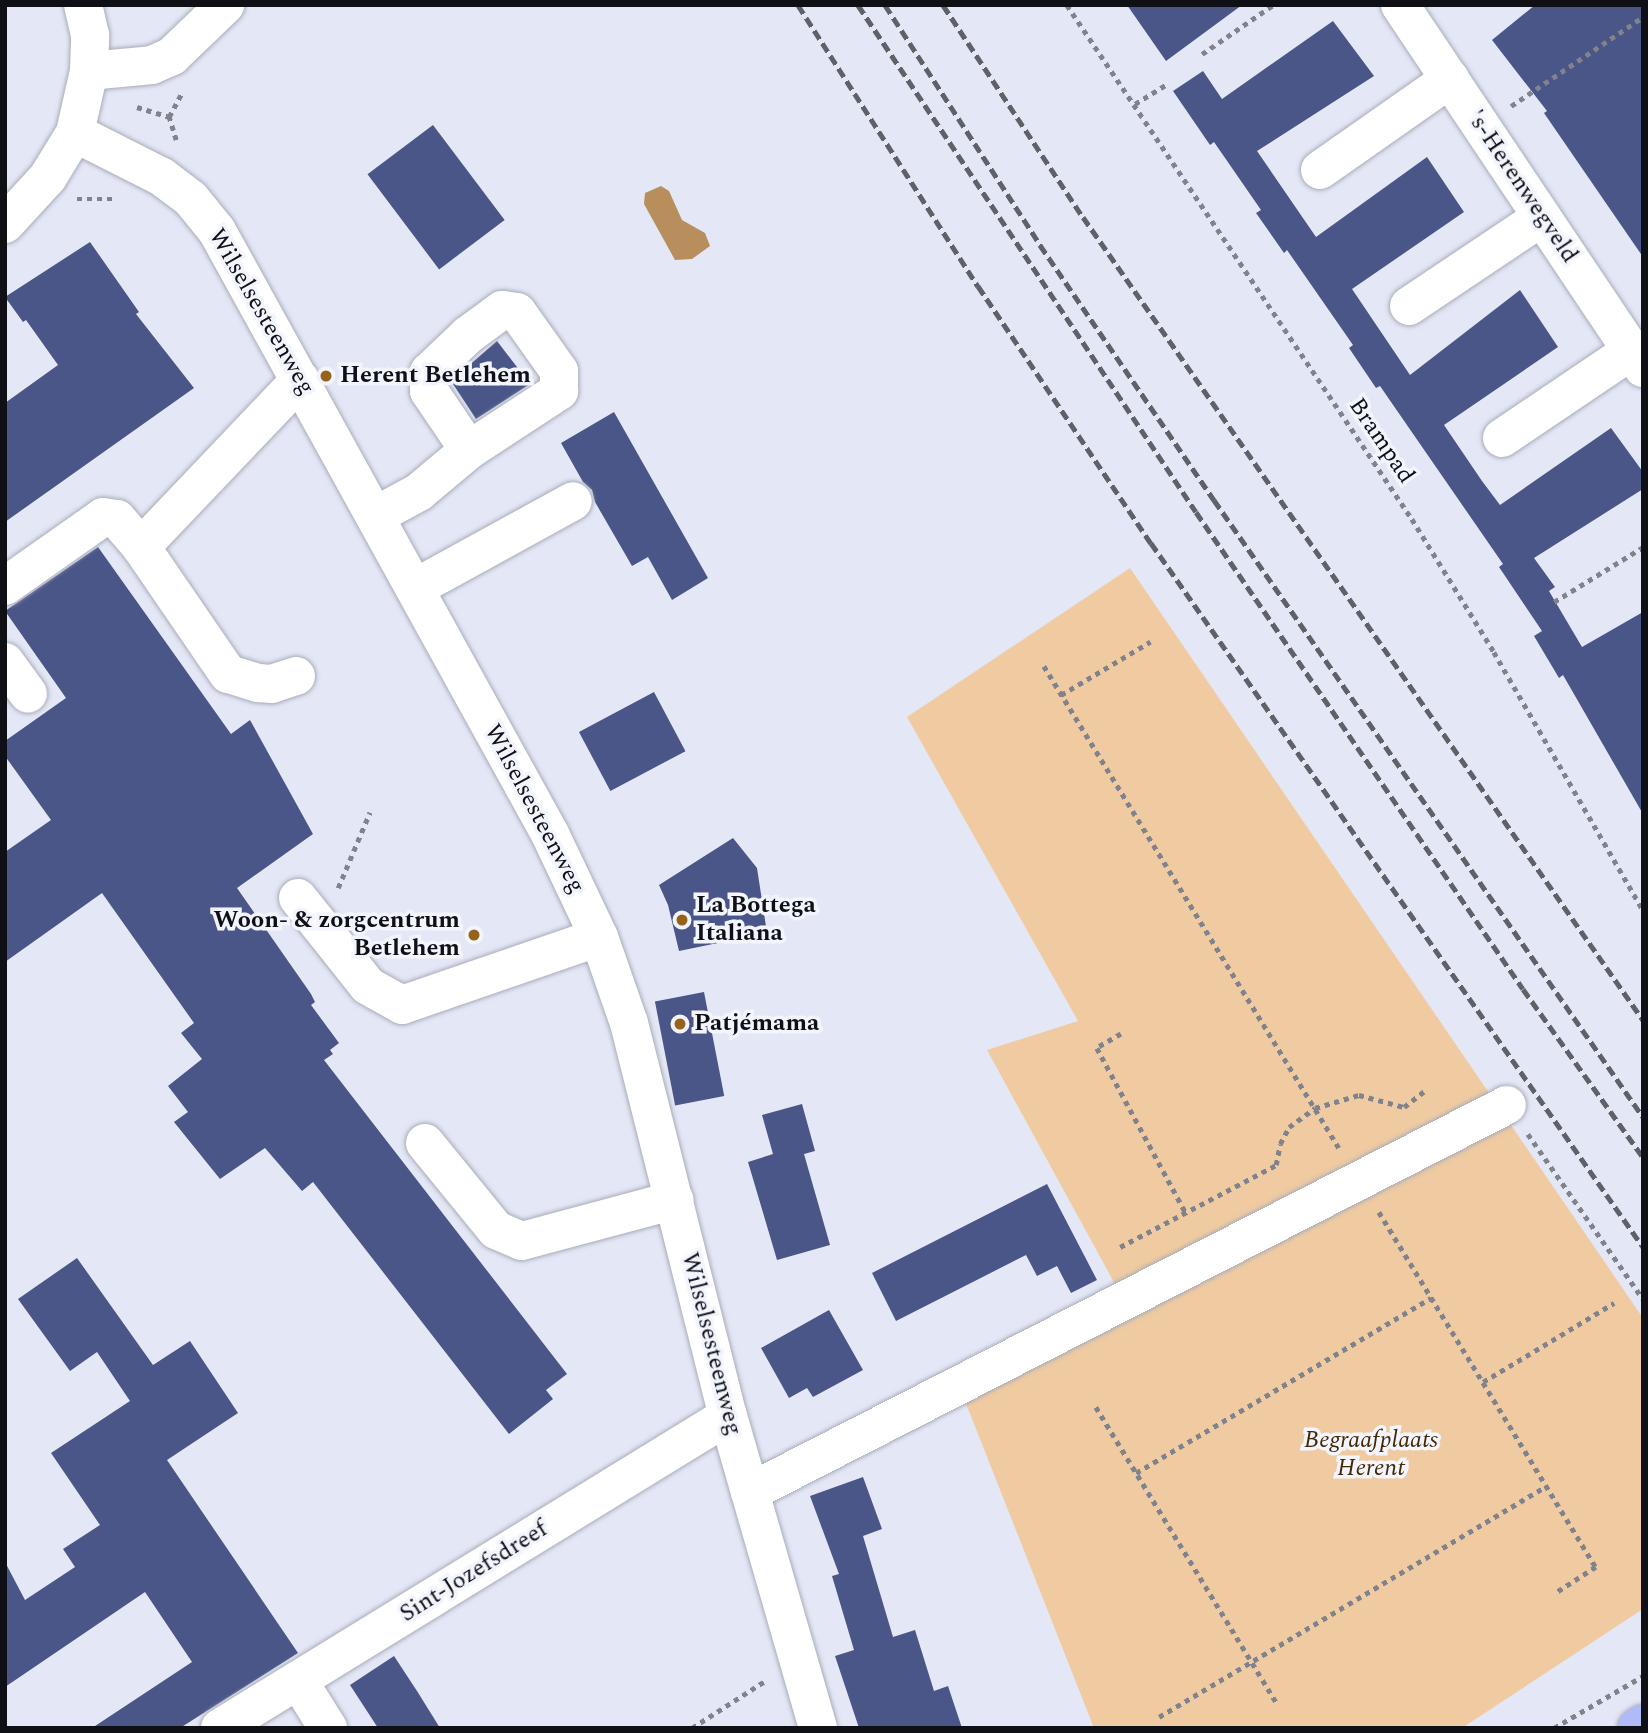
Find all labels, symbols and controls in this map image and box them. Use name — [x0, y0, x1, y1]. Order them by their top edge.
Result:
street label: 's-Herenwegveld — [1460, 105, 1584, 269]
street label: Wilselsesteenweg — [202, 224, 320, 400]
place label: Herent Betlehem — [340, 362, 531, 390]
marker: Herent Betlehem — [318, 368, 334, 384]
street label: Brampad — [1342, 393, 1420, 489]
street label: Wilselsesteenweg — [477, 720, 591, 898]
place label: La Bottega Italiana — [696, 892, 816, 948]
place label: Woon- & zorgcentrum Betlehem — [213, 907, 460, 963]
marker: La Bottega Italiana — [674, 912, 690, 928]
marker: Woon- & zorgcentrum Betlehem — [466, 927, 482, 943]
place label: Patjémama — [694, 1010, 819, 1038]
marker: Patjémama — [672, 1016, 688, 1032]
street label: Wilselsesteenweg — [674, 1250, 748, 1438]
park label: Begraafplaats Herent — [1304, 1427, 1438, 1483]
street label: Sint-Jozefsdreef — [395, 1515, 553, 1629]

